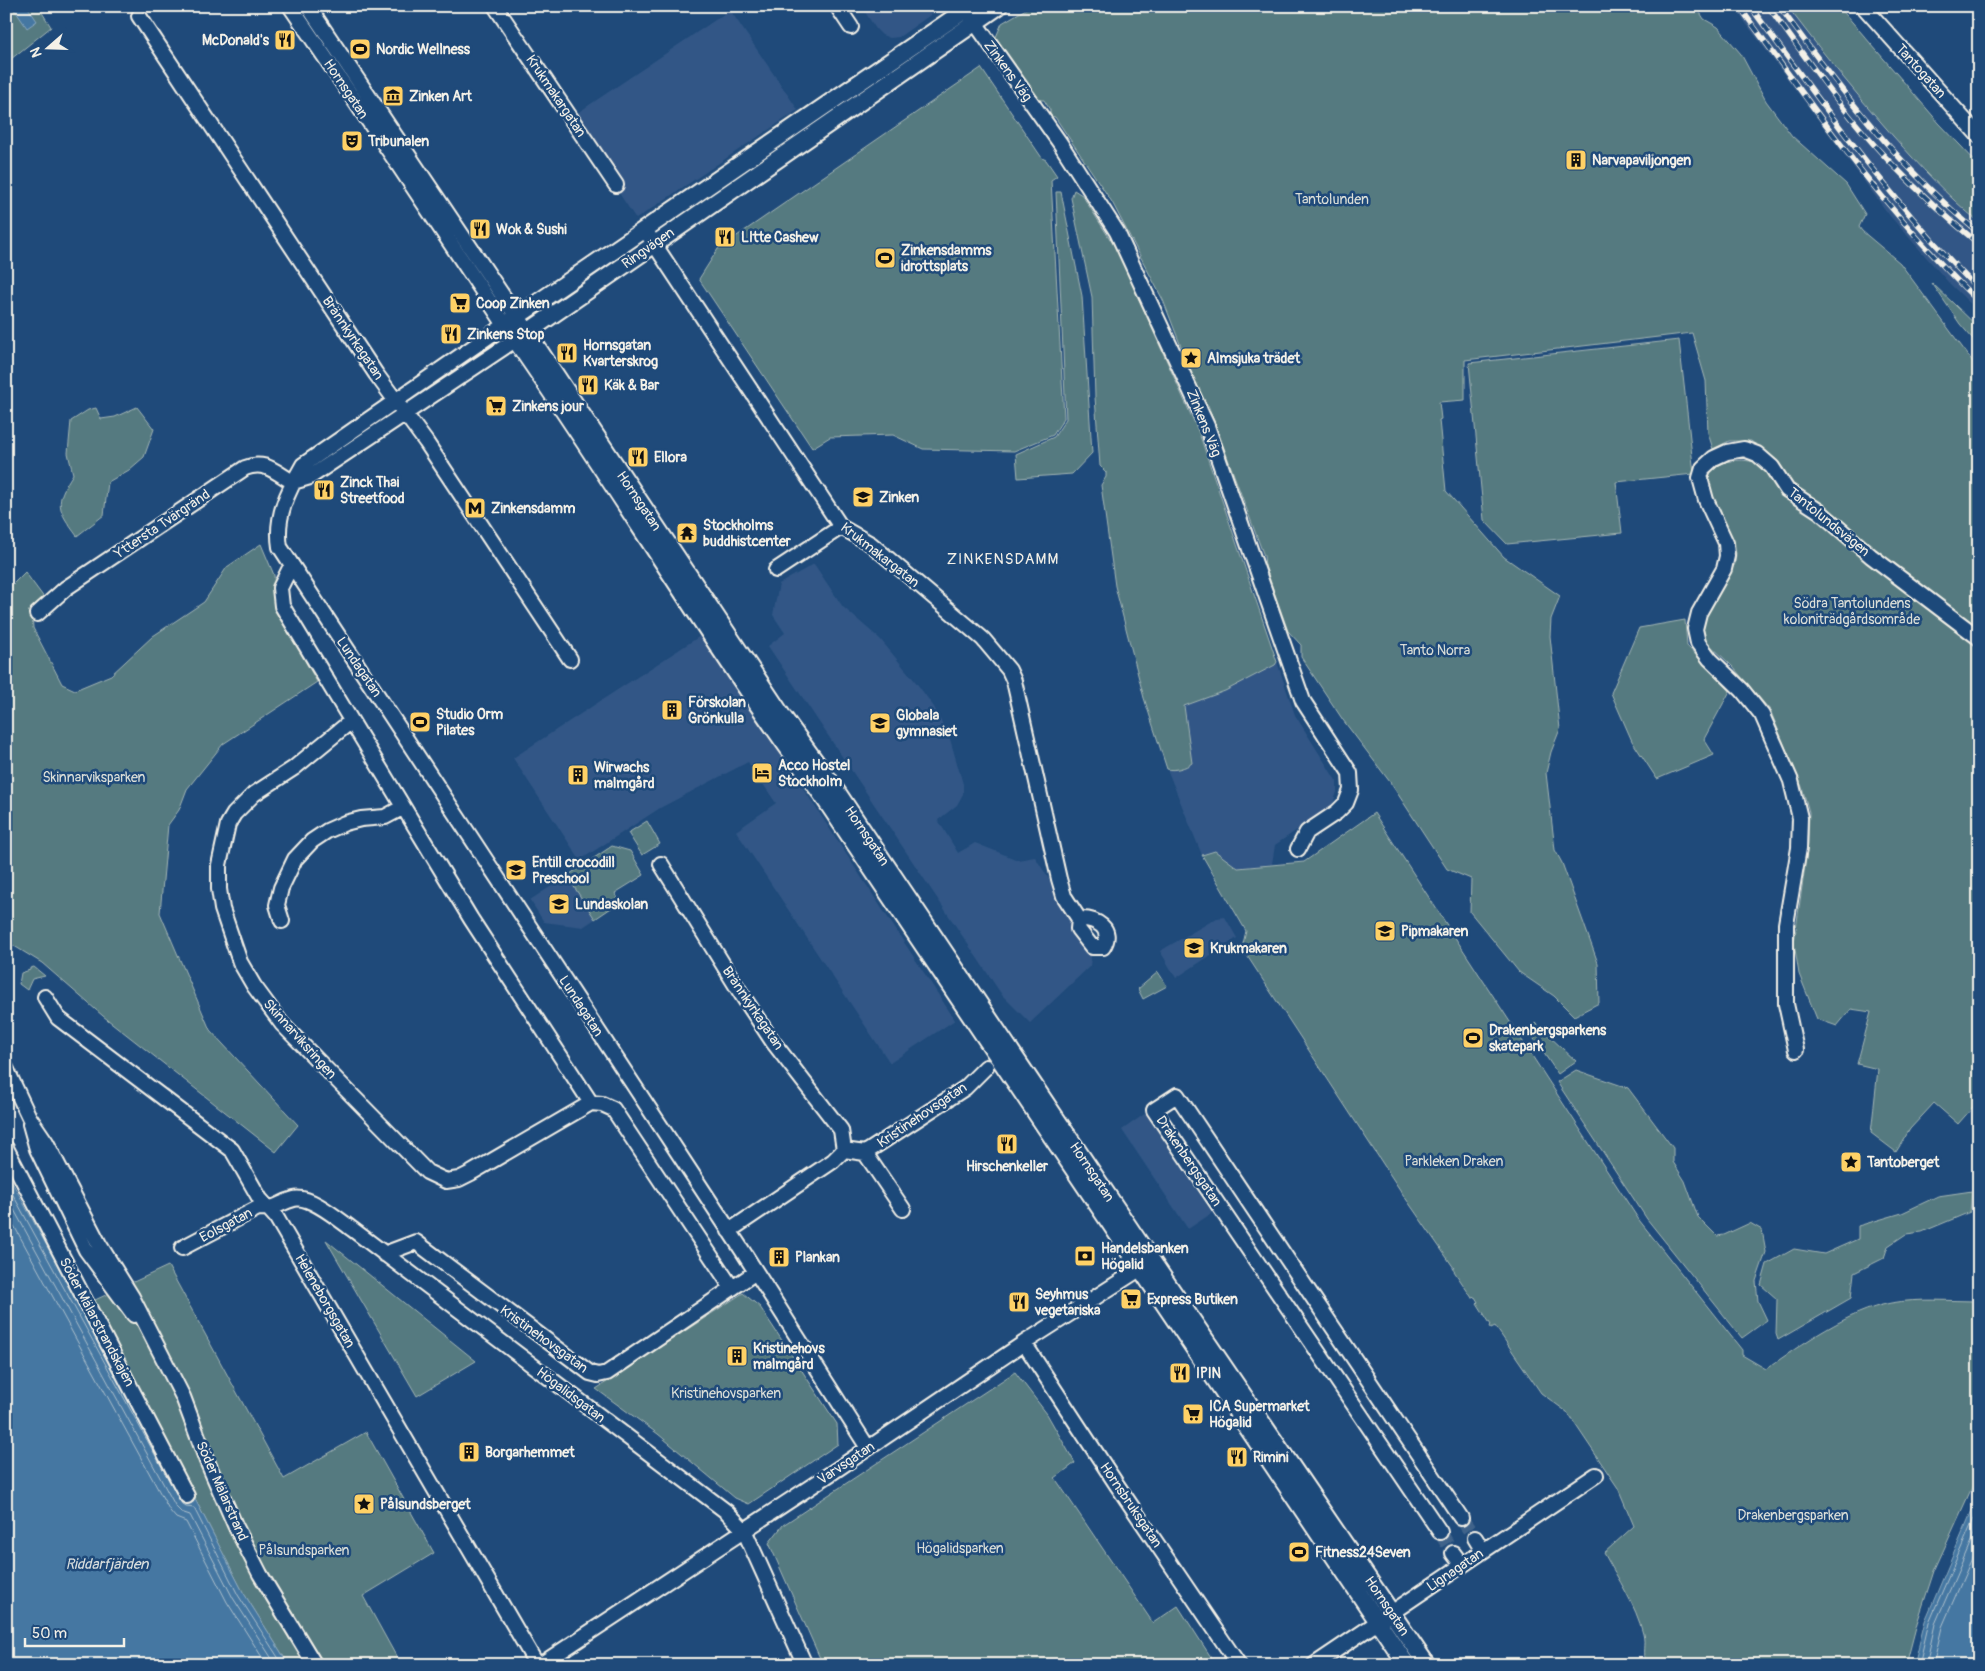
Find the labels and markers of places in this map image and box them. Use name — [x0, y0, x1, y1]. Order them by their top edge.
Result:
restaurant icon: McDonald's — [273, 28, 297, 52]
place label: McDonald's — [202, 32, 270, 49]
sports icon: Nordic Wellness — [348, 37, 372, 61]
place label: Nordic Wellness — [376, 41, 471, 58]
museum icon: Zinken Art — [381, 84, 405, 108]
place label: Zinken Art — [409, 88, 472, 105]
theatre icon: Tribunalen — [340, 129, 364, 153]
place label: Tribunalen — [367, 133, 429, 150]
building icon: Narvapaviljongen — [1564, 148, 1588, 172]
place label: Narvapaviljongen — [1592, 152, 1691, 169]
restaurant icon: Wok & Sushi — [468, 217, 492, 241]
place label: Wok & Sushi — [496, 221, 567, 238]
restaurant icon: LItte Cashew — [713, 225, 737, 249]
place label: LItte Cashew — [741, 229, 819, 246]
place label: Zinkensdamms idrottsplats — [901, 242, 992, 275]
sports icon: Zinkensdamms idrottsplats — [873, 246, 897, 270]
supermarket icon: Coop Zinken — [448, 291, 472, 315]
place label: Coop Zinken — [476, 295, 550, 312]
restaurant icon: Zinkens Stop — [439, 322, 463, 346]
place label: Zinkens Stop — [467, 326, 545, 343]
place label: Hornsgatan Kvarterskrog — [583, 337, 658, 370]
restaurant icon: Hornsgatan Kvarterskrog — [555, 341, 579, 365]
place icon: Almsjuka trädet — [1179, 346, 1203, 370]
place label: Almsjuka trädet — [1207, 350, 1300, 367]
restaurant icon: Käk & Bar — [576, 373, 600, 397]
place label: Käk & Bar — [604, 377, 660, 394]
supermarket icon: Zinkens jour — [484, 394, 508, 418]
place label: Zinkens jour — [512, 398, 585, 415]
restaurant icon: Ellora — [626, 445, 650, 469]
place label: Ellora — [654, 449, 687, 466]
place label: Zinck Thai Streetfood — [340, 474, 405, 507]
restaurant icon: Zinck Thai Streetfood — [312, 478, 336, 502]
school or university icon: Zinken — [851, 485, 875, 509]
place label: Zinken — [879, 489, 919, 506]
metro station icon: Zinkensdamm — [463, 496, 487, 520]
place label: Zinkensdamm — [491, 500, 576, 517]
place label: Stockholms buddhistcenter — [703, 517, 792, 550]
temple icon: Stockholms buddhistcenter — [675, 521, 699, 545]
place label: Förskolan Grönkulla — [688, 694, 746, 727]
building icon: Förskolan Grönkulla — [660, 698, 684, 722]
place label: Studio Orm Pilates — [436, 706, 504, 739]
place label: Globala gymnasiet — [896, 707, 958, 740]
sports icon: Studio Orm Pilates — [408, 710, 432, 734]
school or university icon: Globala gymnasiet — [868, 711, 892, 735]
place label: Acco Hostel Stockholm — [778, 757, 850, 790]
place label: Wirwachs malmgård — [594, 759, 655, 792]
hotel icon: Acco Hostel Stockholm — [750, 761, 774, 785]
building icon: Wirwachs malmgård — [566, 763, 590, 787]
place label: Entill crocodill Preschool — [532, 854, 615, 887]
school or university icon: Entill crocodill Preschool — [504, 858, 528, 882]
school or university icon: Lundaskolan — [547, 892, 571, 916]
place label: Lundaskolan — [575, 896, 648, 913]
school or university icon: Pipmakaren — [1373, 919, 1397, 943]
place label: Pipmakaren — [1401, 923, 1468, 940]
school or university icon: Krukmakaren — [1182, 936, 1206, 960]
place label: Krukmakaren — [1210, 940, 1287, 957]
place label: Drakenbergsparkens skatepark — [1489, 1022, 1607, 1055]
sports icon: Drakenbergsparkens skatepark — [1461, 1026, 1485, 1050]
restaurant icon: Hirschenkeller — [995, 1132, 1019, 1156]
place icon: Tantoberget — [1839, 1150, 1863, 1174]
place label: Tantoberget — [1866, 1154, 1940, 1171]
place label: Hirschenkeller — [966, 1158, 1049, 1175]
place label: Handelsbanken Högalid — [1101, 1240, 1189, 1273]
bank icon: Handelsbanken Högalid — [1073, 1244, 1097, 1268]
building icon: Plankan — [767, 1245, 791, 1269]
place label: Plankan — [795, 1249, 840, 1266]
place label: Seyhmus vegetariska — [1034, 1286, 1101, 1319]
supermarket icon: Express Butiken — [1119, 1287, 1143, 1311]
restaurant icon: Seyhmus vegetariska — [1007, 1290, 1031, 1314]
place label: Express Butiken — [1147, 1291, 1238, 1308]
place label: Kristinehovs malmgård — [753, 1340, 825, 1373]
building icon: Kristinehovs malmgård — [725, 1344, 749, 1368]
restaurant icon: IPIN — [1168, 1361, 1192, 1385]
place label: IPIN — [1196, 1365, 1221, 1382]
place label: ICA Supermarket Högalid — [1209, 1398, 1310, 1431]
supermarket icon: ICA Supermarket Högalid — [1181, 1402, 1205, 1426]
building icon: Borgarhemmet — [457, 1440, 481, 1464]
place label: Borgarhemmet — [485, 1444, 575, 1461]
restaurant icon: Rimini — [1225, 1445, 1249, 1469]
place label: Rimini — [1253, 1449, 1289, 1466]
place icon: Pålsundsberget — [352, 1492, 376, 1516]
place label: Pålsundsberget — [380, 1496, 471, 1513]
sports icon: Fitness24Seven — [1287, 1540, 1311, 1564]
place label: Fitness24Seven — [1315, 1544, 1411, 1561]

